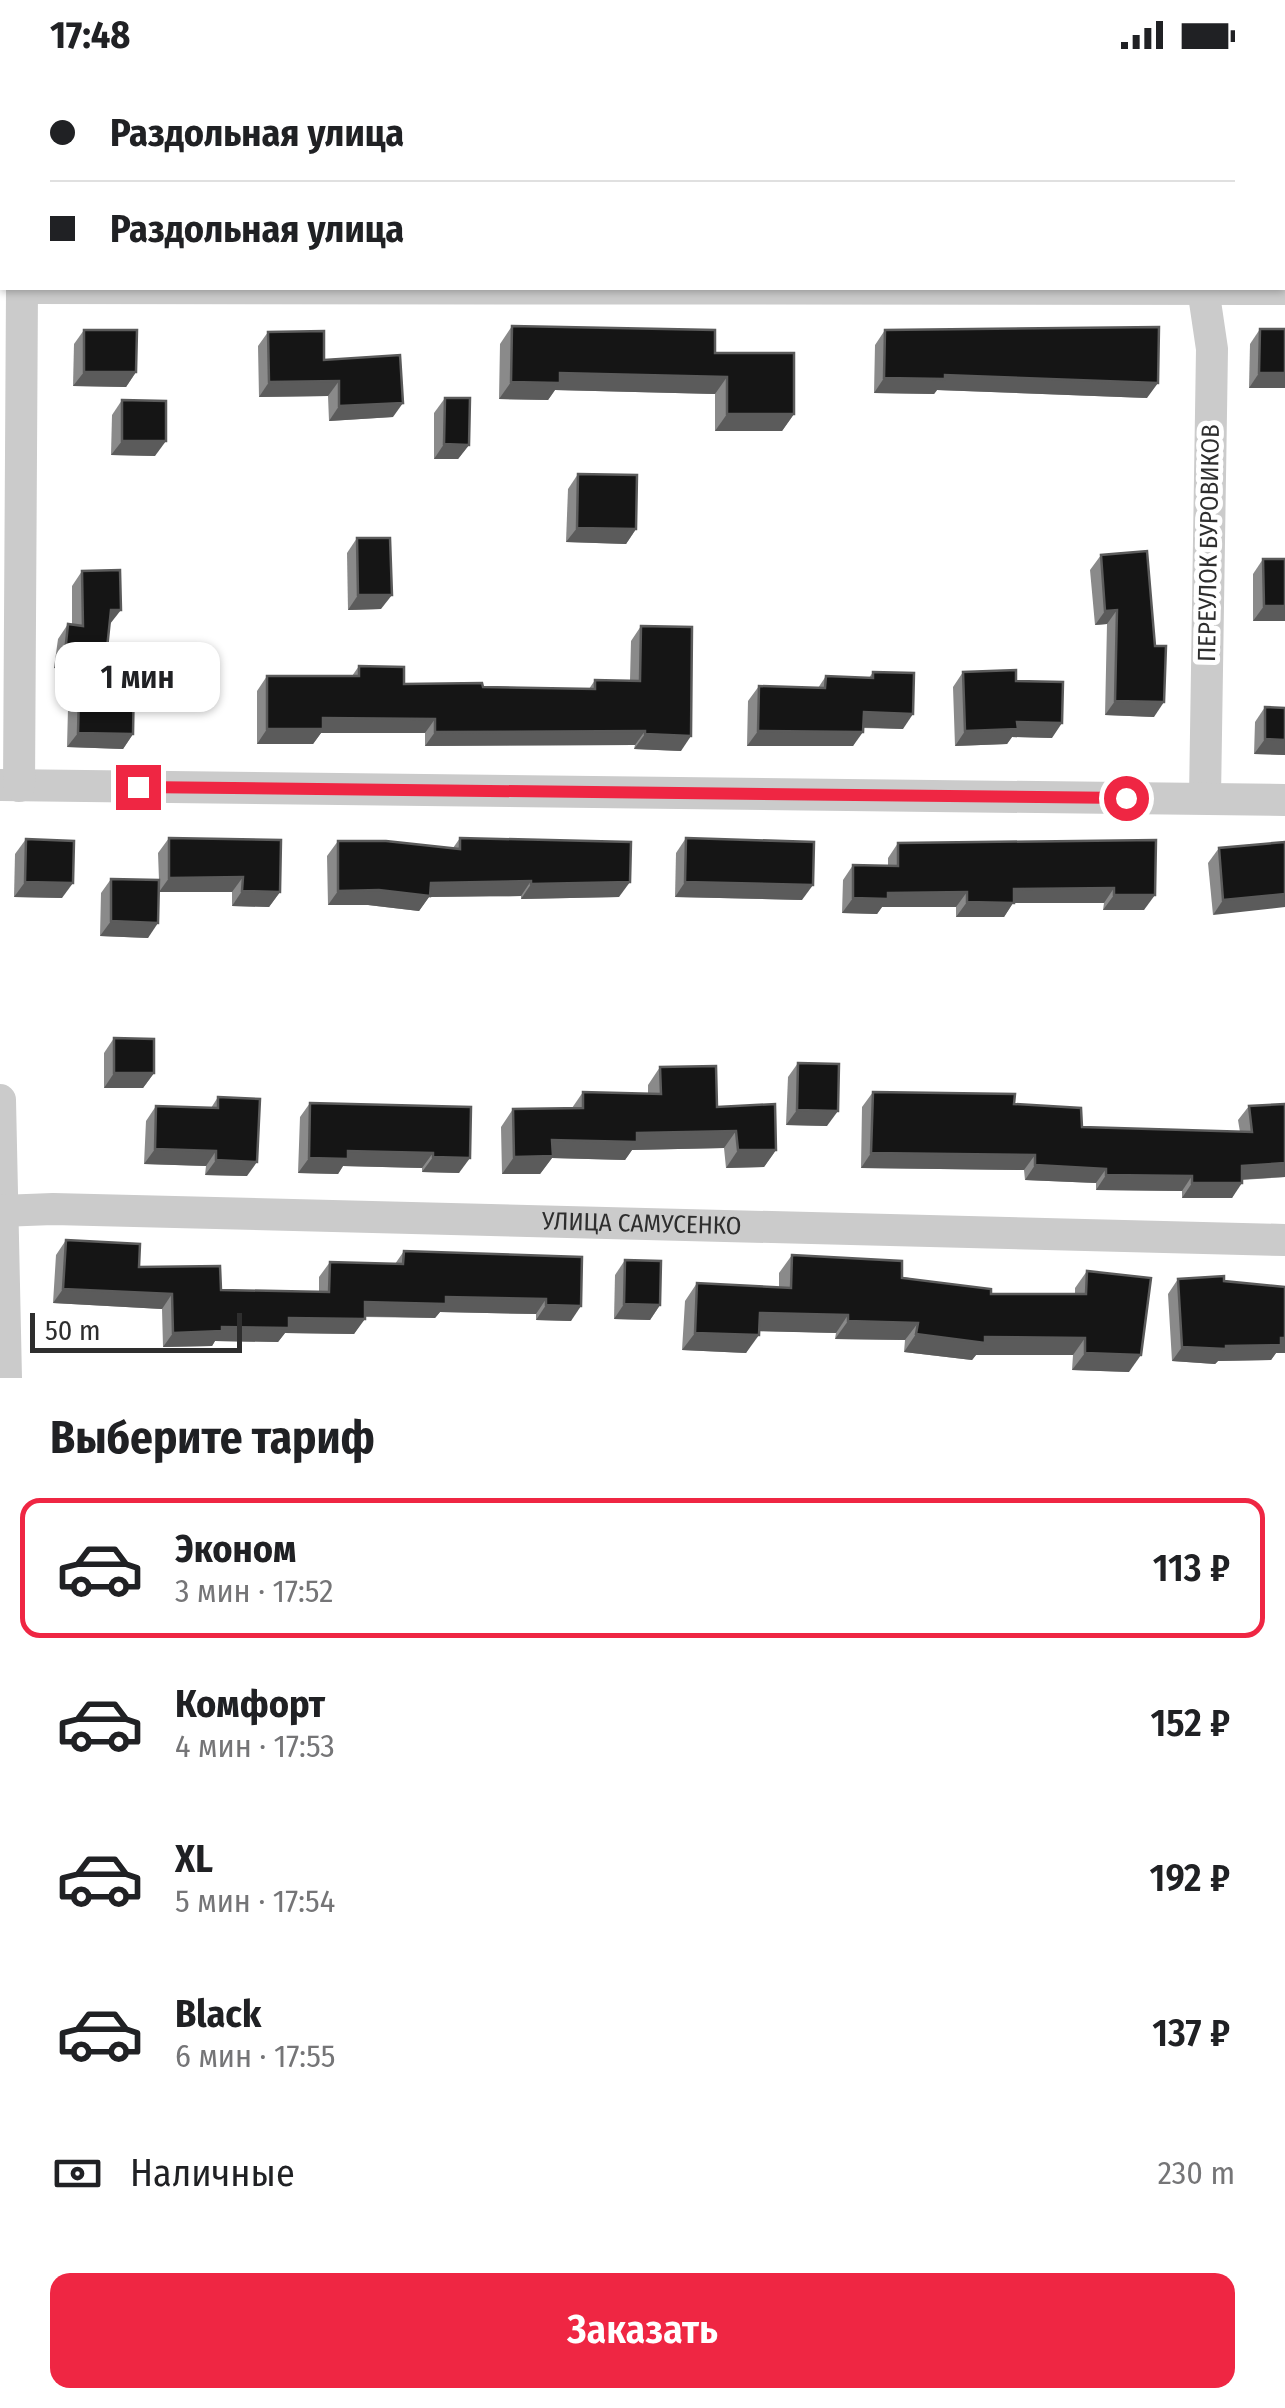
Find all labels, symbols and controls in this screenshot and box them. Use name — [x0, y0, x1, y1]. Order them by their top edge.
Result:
text: 17:48 — [50, 12, 130, 58]
text: Раздольная улица — [110, 110, 404, 156]
text: Раздольная улица — [110, 206, 404, 252]
street label: ПЕРЕУЛОК БУРОВИКОВ — [1192, 424, 1226, 662]
callout: 1 мин — [56, 642, 220, 712]
text: 1 мин — [100, 658, 175, 696]
route end — [116, 765, 161, 810]
route start — [1104, 776, 1149, 821]
street label: УЛИЦА САМУСЕНКО — [541, 1206, 742, 1241]
scale bar — [30, 1308, 242, 1352]
text: 50 m — [45, 1314, 101, 1347]
text: Выберите тариф — [50, 1411, 375, 1465]
icon: car — [55, 1523, 145, 1613]
text: Эконом — [175, 1526, 296, 1572]
text: 113 ₽ — [1153, 1545, 1230, 1591]
text: 3 мин · 17:52 — [175, 1572, 333, 1610]
icon: car — [55, 1678, 145, 1768]
text: Комфорт — [175, 1681, 325, 1727]
text: 152 ₽ — [1150, 1700, 1230, 1746]
text: 4 мин · 17:53 — [175, 1727, 335, 1765]
icon: car — [55, 1833, 145, 1923]
text: XL — [175, 1836, 213, 1882]
text: 192 ₽ — [1150, 1855, 1230, 1901]
text: 5 мин · 17:54 — [175, 1882, 335, 1920]
icon: car — [55, 1988, 145, 2078]
text: Black — [175, 1991, 261, 2037]
text: 137 ₽ — [1152, 2010, 1230, 2056]
text: 6 мин · 17:55 — [175, 2037, 335, 2075]
icon: cash — [50, 2146, 105, 2201]
text: Наличные — [130, 2150, 295, 2196]
text: 230 m — [1158, 2154, 1235, 2192]
button: Заказать — [50, 2273, 1235, 2388]

